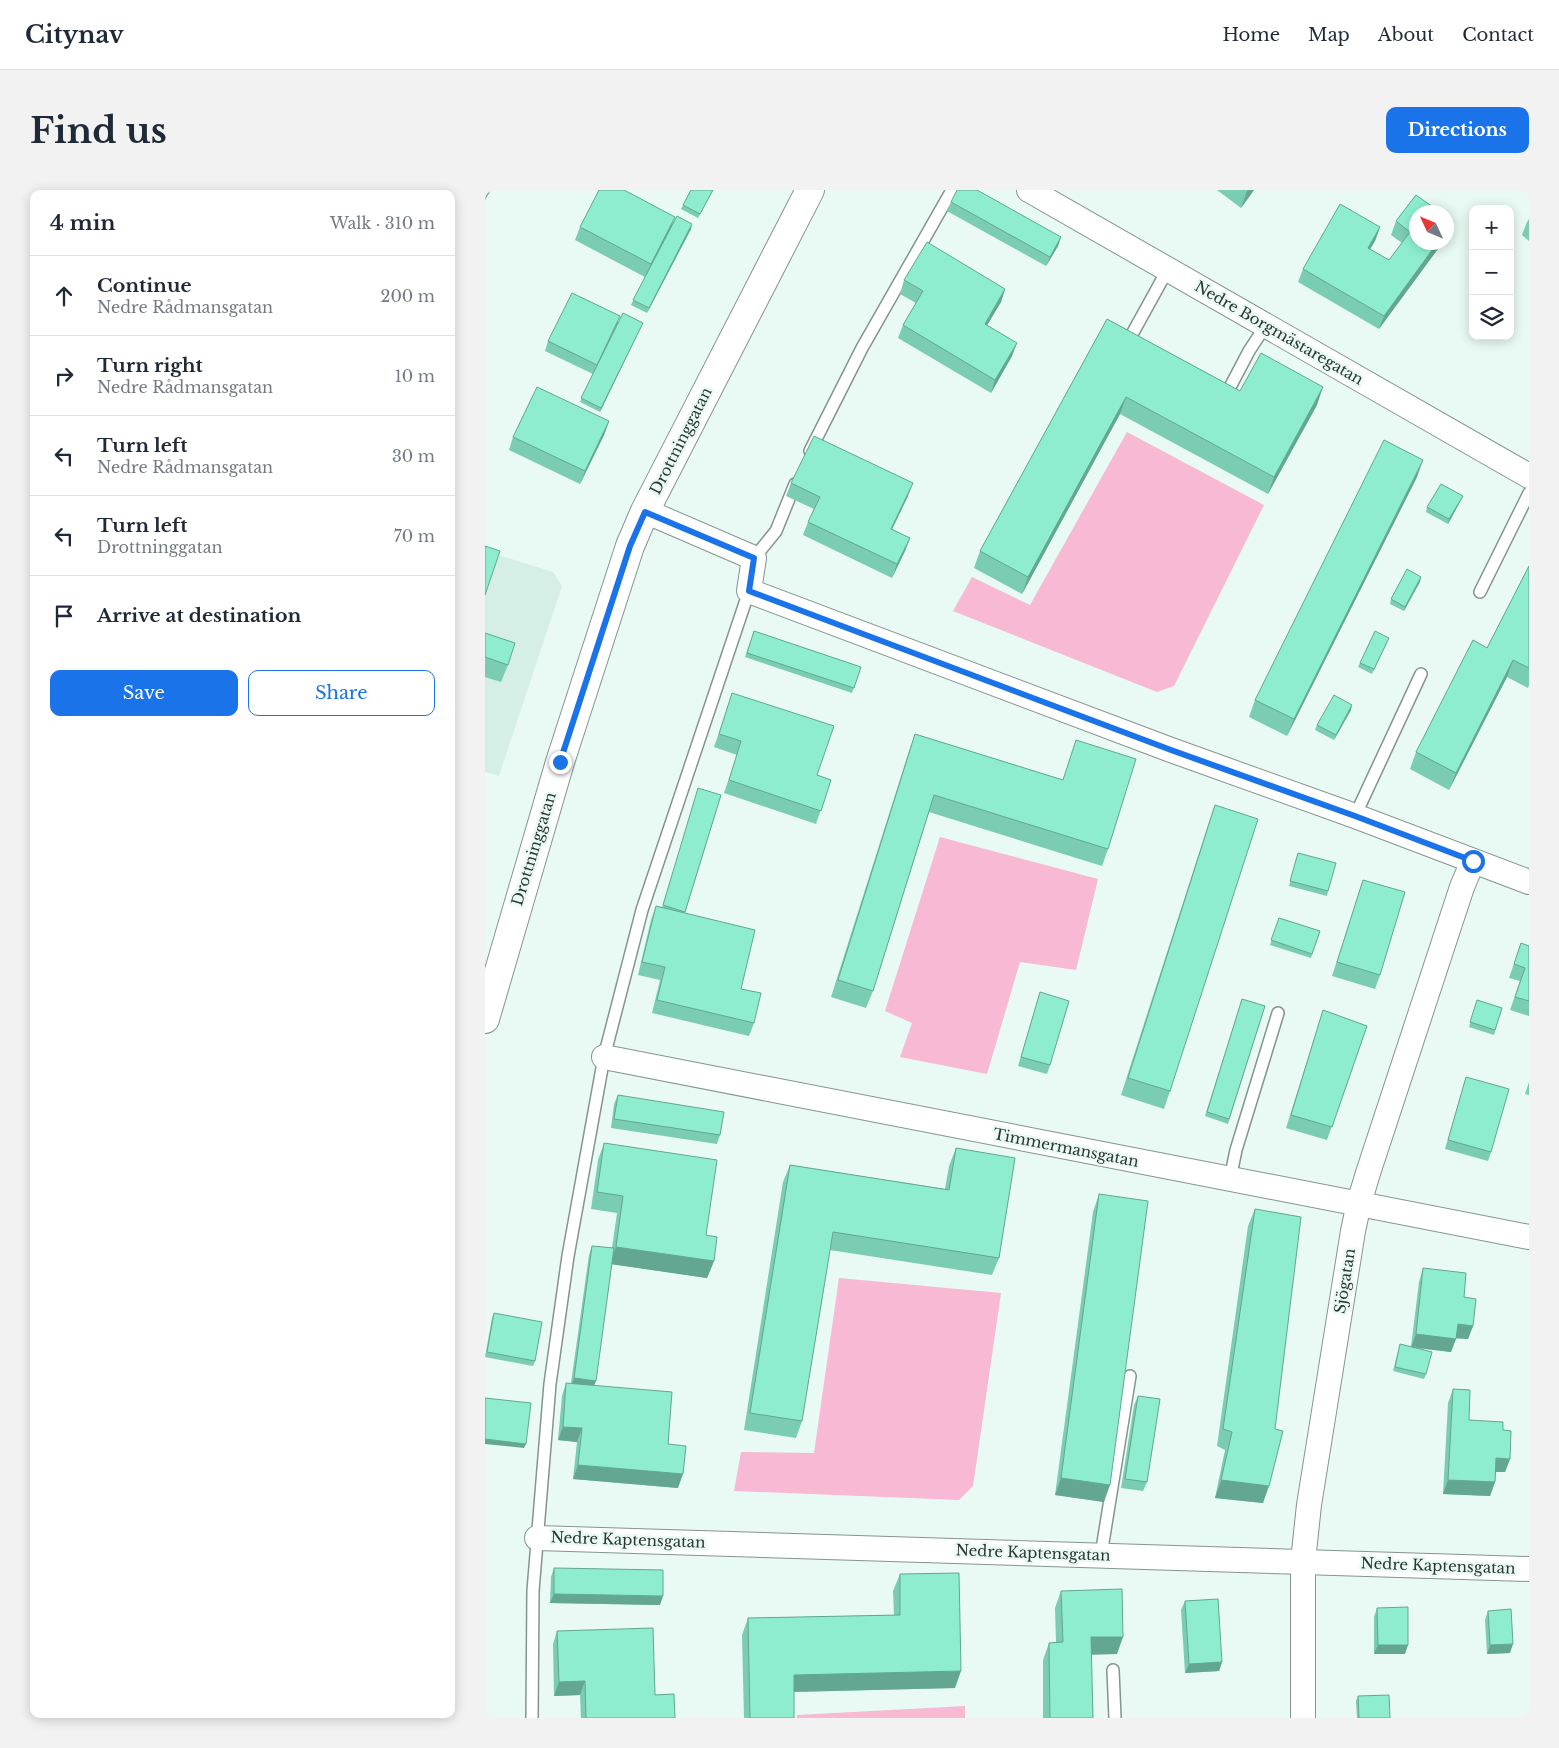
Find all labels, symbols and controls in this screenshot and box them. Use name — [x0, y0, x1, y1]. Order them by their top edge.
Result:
text: Citynav — [25, 20, 124, 49]
text: Home — [1222, 24, 1280, 46]
text: Map — [1308, 24, 1350, 46]
text: About — [1378, 24, 1434, 46]
text: Contact — [1462, 24, 1534, 46]
button: Directions — [1386, 107, 1529, 153]
text: Find us — [30, 109, 167, 152]
north arrow — [1409, 205, 1454, 250]
map controls — [1469, 205, 1514, 340]
button: + — [1469, 205, 1514, 250]
text: 4 min — [50, 210, 116, 236]
text: Walk · 310 m — [330, 213, 435, 233]
button: − — [1469, 250, 1514, 295]
text: Continue — [97, 274, 192, 297]
street label: Nedre Borgmästaregatan — [1192, 276, 1367, 389]
icon: ahead — [50, 282, 78, 310]
text: 200 m — [381, 286, 435, 306]
button: layers — [1469, 295, 1514, 340]
text: Nedre Rådmansgatan — [97, 297, 273, 317]
text: Turn right — [97, 354, 203, 377]
icon: right — [50, 362, 78, 390]
text: 10 m — [395, 366, 435, 386]
text: Nedre Rådmansgatan — [97, 377, 273, 397]
street label: Drottninggatan — [645, 384, 716, 498]
text: Turn left — [97, 434, 188, 457]
icon: left — [50, 442, 78, 470]
text: 30 m — [392, 446, 435, 466]
text: Nedre Rådmansgatan — [97, 457, 273, 477]
text: Turn left — [97, 514, 188, 537]
icon: left — [50, 522, 78, 550]
text: 70 m — [394, 526, 435, 546]
text: Drottninggatan — [97, 537, 223, 557]
icon: arrive — [50, 602, 78, 630]
text: Arrive at destination — [97, 604, 301, 627]
button: Save — [50, 670, 238, 716]
button: Share — [248, 670, 435, 716]
route end — [549, 751, 572, 774]
street label: Drottninggatan — [507, 790, 560, 908]
route start — [1462, 850, 1485, 873]
street label: Timmermansgatan — [992, 1124, 1140, 1171]
street label: Sjögatan — [1330, 1247, 1359, 1315]
street label: Nedre Kaptensgatan — [550, 1527, 706, 1552]
street label: Nedre Kaptensgatan — [955, 1540, 1111, 1565]
street label: Nedre Kaptensgatan — [1360, 1553, 1516, 1578]

